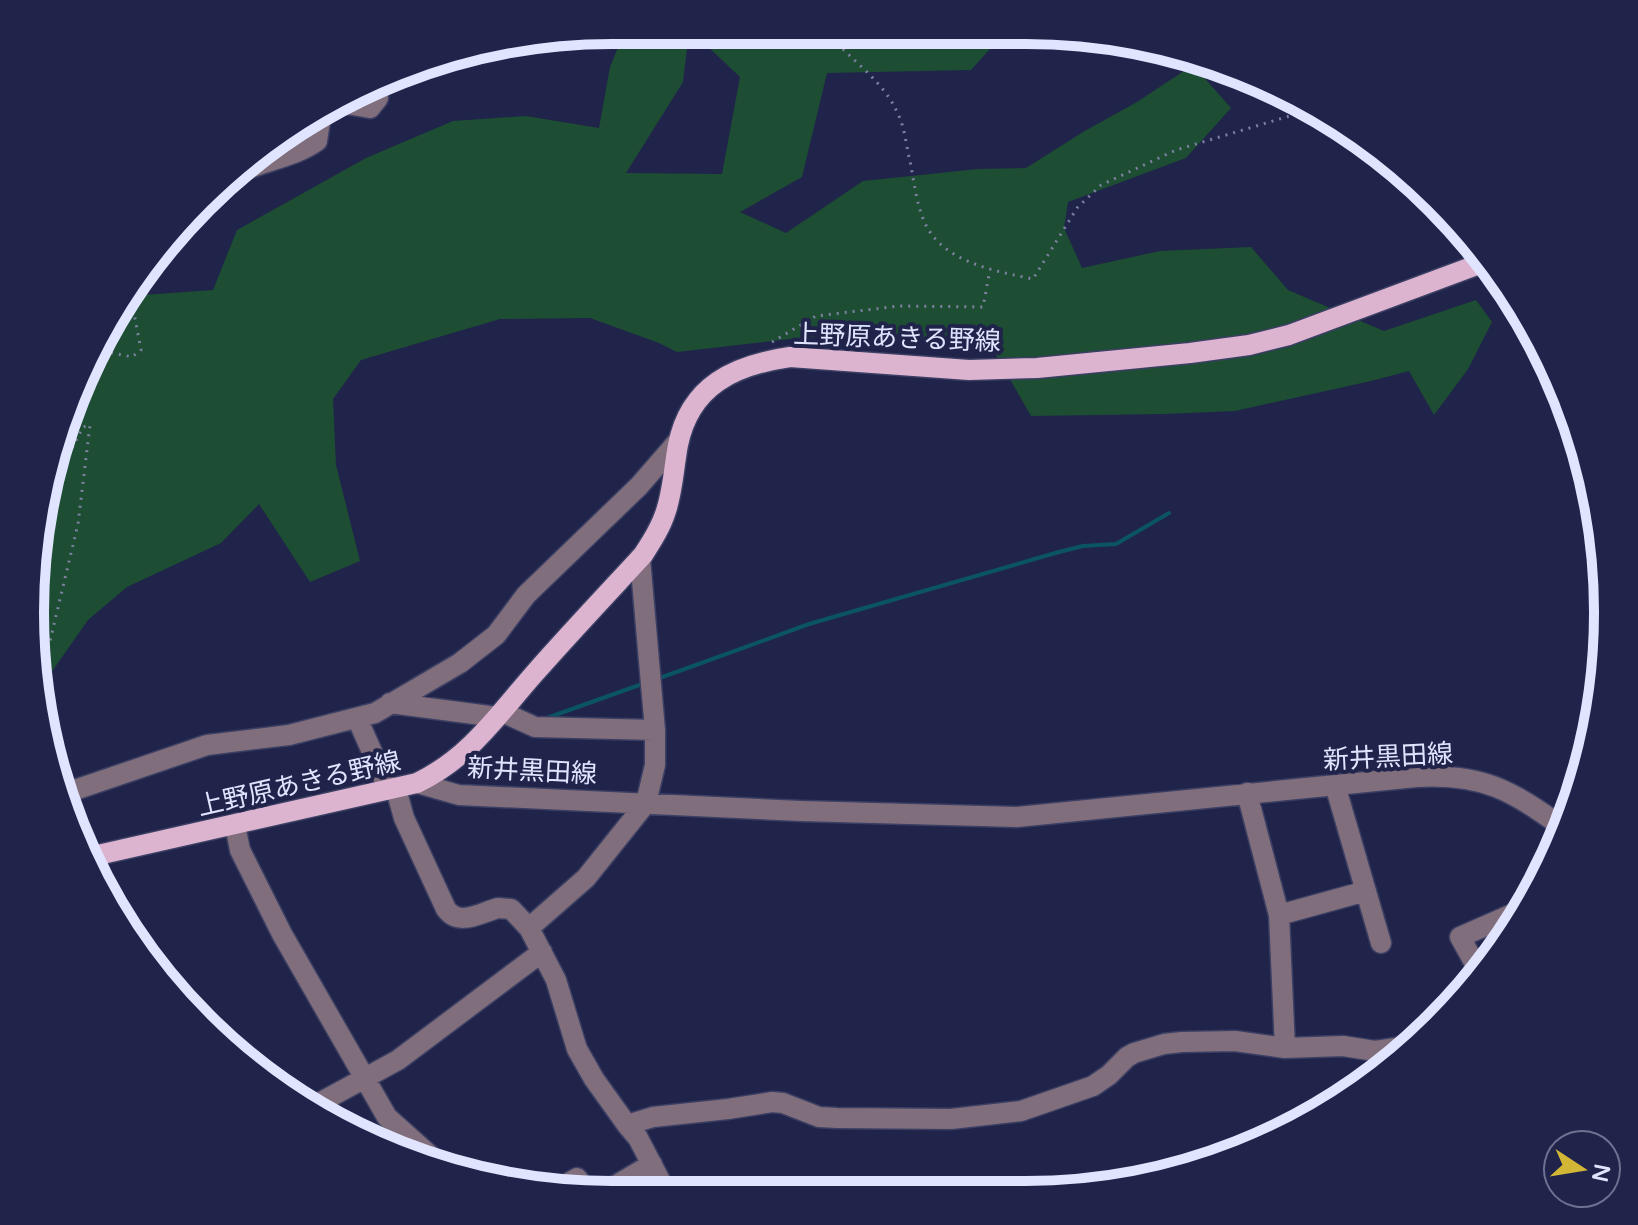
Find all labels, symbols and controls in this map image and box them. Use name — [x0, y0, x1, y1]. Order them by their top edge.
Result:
street label: 上野原あきる野線 — [793, 319, 1001, 357]
street label: 新井黒田線 — [1322, 738, 1454, 776]
street label: 上野原あきる野線 — [194, 746, 404, 822]
street label: 新井黒田線 — [466, 752, 598, 790]
north arrow — [1542, 1129, 1622, 1209]
text: N — [1586, 1162, 1615, 1184]

